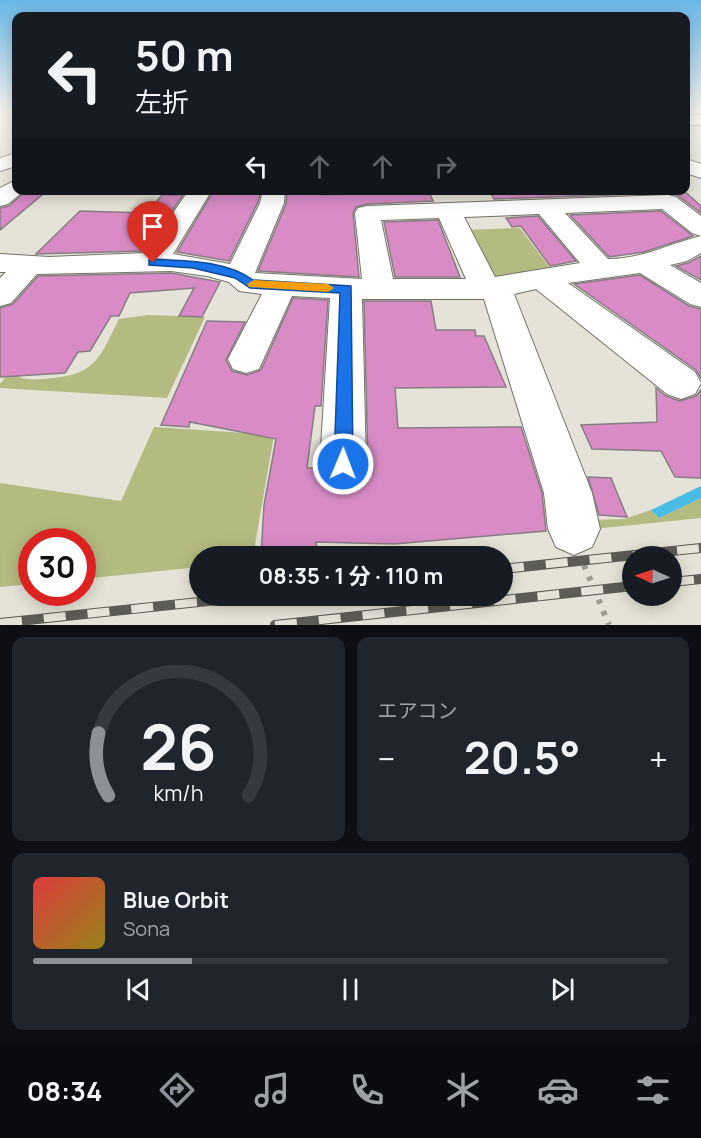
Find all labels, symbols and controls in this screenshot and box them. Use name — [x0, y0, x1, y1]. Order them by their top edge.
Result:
text: 50 m — [135, 26, 233, 84]
icon: left — [36, 36, 114, 114]
text: 左折 — [135, 83, 189, 120]
icon: left — [240, 150, 273, 183]
icon: ahead — [303, 150, 336, 183]
icon: ahead — [366, 150, 399, 183]
icon: right — [429, 150, 462, 183]
pin — [127, 201, 178, 263]
icon: arrive — [136, 210, 169, 243]
position arrow — [311, 432, 375, 496]
speed limit sign: 30 — [18, 528, 96, 606]
north arrow — [622, 546, 682, 606]
map controls — [622, 546, 682, 606]
text: 08:35 · 1 分 · 110 m — [259, 561, 443, 591]
text: エアコン — [378, 697, 458, 724]
text: 26 — [140, 703, 216, 789]
text: 20.5° — [464, 726, 580, 788]
text: − — [378, 736, 395, 781]
text: + — [649, 736, 668, 781]
text: km/h — [153, 778, 203, 807]
text: Blue Orbit — [123, 885, 229, 915]
text: Sona — [123, 915, 170, 942]
icon: previous — [122, 973, 155, 1006]
icon: pause — [334, 973, 367, 1006]
icon: next — [546, 973, 579, 1006]
icon: directions — [156, 1069, 198, 1111]
icon: music — [251, 1069, 293, 1111]
icon: phone — [346, 1069, 388, 1111]
icon: climate — [442, 1069, 484, 1111]
icon: car — [537, 1069, 579, 1111]
icon: filters — [632, 1069, 674, 1111]
text: 08:34 — [27, 1072, 102, 1109]

